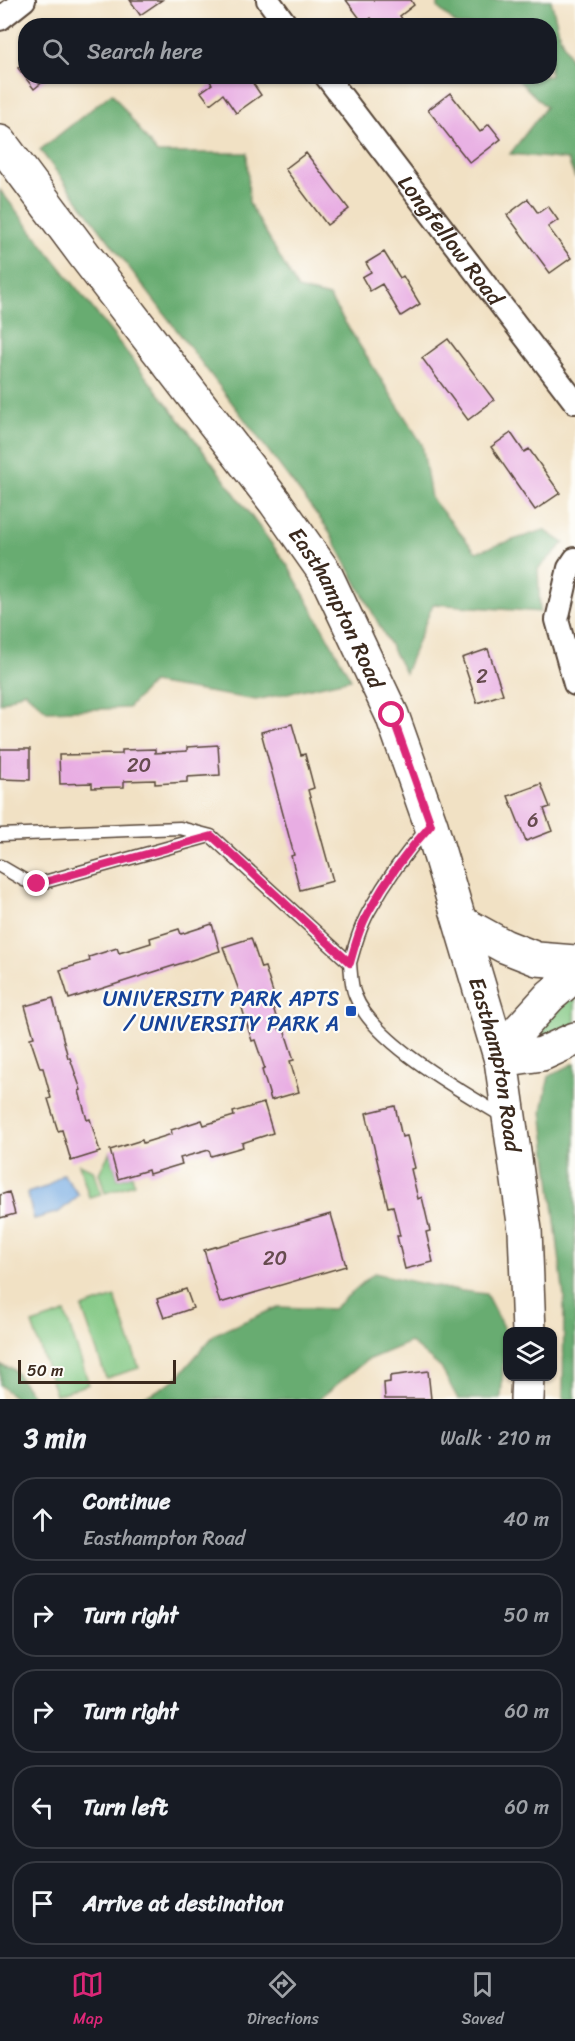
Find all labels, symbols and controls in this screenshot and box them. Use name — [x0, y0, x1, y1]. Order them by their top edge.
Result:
search box — [18, 18, 557, 84]
text: Search here — [87, 32, 203, 71]
icon: search — [39, 35, 72, 68]
street label: Longfellow Road — [388, 166, 515, 315]
street label: Easthampton Road — [278, 519, 396, 696]
house number: 2 — [476, 659, 488, 694]
route start — [378, 701, 404, 727]
house number: 20 — [127, 748, 151, 783]
house number: 6 — [527, 803, 539, 838]
route end — [23, 870, 49, 896]
street label: Easthampton Road — [457, 972, 533, 1156]
place label: UNIVERSITY PARK APTS / UNIVERSITY PARK A — [103, 979, 339, 1043]
marker: UNIVERSITY PARK APTS / UNIVERSITY PARK A — [344, 1004, 358, 1018]
house number: 20 — [263, 1241, 287, 1276]
map controls — [503, 1327, 557, 1381]
button: layers — [503, 1327, 557, 1381]
text: 50 m — [27, 1356, 63, 1385]
scale bar — [18, 1357, 176, 1384]
text: 3 min — [24, 1415, 86, 1461]
text: Walk · 210 m — [440, 1421, 551, 1456]
text: Continue — [83, 1482, 171, 1521]
text: 40 m — [503, 1502, 549, 1537]
icon: ahead — [26, 1503, 59, 1536]
text: Easthampton Road — [83, 1521, 245, 1556]
text: Turn right — [83, 1596, 178, 1635]
text: 50 m — [504, 1598, 549, 1633]
icon: right — [26, 1599, 59, 1632]
text: Turn right — [83, 1692, 178, 1731]
text: 60 m — [504, 1694, 549, 1729]
icon: right — [26, 1695, 59, 1728]
text: Turn left — [83, 1788, 168, 1827]
text: 60 m — [504, 1790, 549, 1825]
icon: left — [26, 1791, 59, 1824]
text: Arrive at destination — [83, 1884, 284, 1923]
icon: arrive — [26, 1887, 59, 1920]
tab: Map — [71, 1968, 104, 2033]
tab: Directions — [247, 1968, 319, 2033]
tab: Saved — [461, 1968, 504, 2033]

